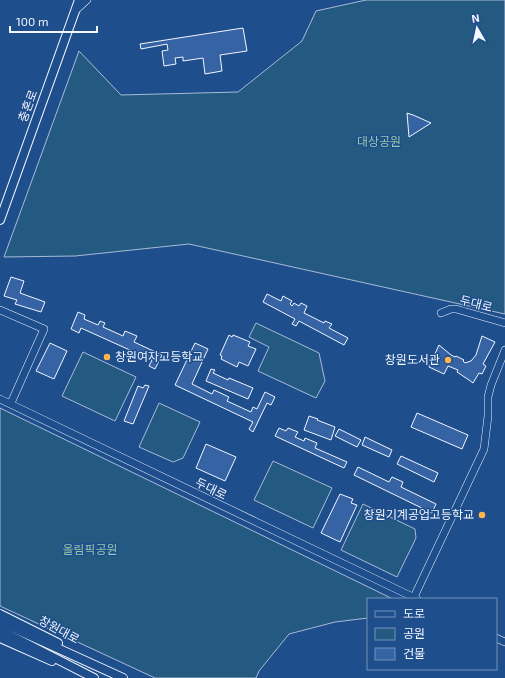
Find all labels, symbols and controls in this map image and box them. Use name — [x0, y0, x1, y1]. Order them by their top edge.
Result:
scale bar — [10, 8, 97, 34]
north arrow — [457, 8, 497, 48]
text: N — [470, 11, 480, 25]
text: 100 m — [16, 14, 48, 28]
street label: 충혼로 — [15, 88, 39, 124]
park label: 대상공원 — [357, 134, 401, 148]
street label: 두대로 — [458, 292, 494, 314]
place label: 창원여자고등학교 — [115, 349, 203, 363]
marker: 창원여자고등학교 — [102, 352, 112, 362]
place label: 창원도서관 — [385, 352, 440, 366]
marker: 창원도서관 — [443, 355, 453, 365]
street label: 두대로 — [193, 475, 229, 502]
place label: 창원기계공업고등학교 — [364, 507, 474, 521]
marker: 창원기계공업고등학교 — [477, 510, 487, 520]
park label: 올림픽공원 — [62, 542, 118, 556]
legend — [367, 598, 497, 670]
text: 도로 — [403, 606, 425, 620]
street label: 창원대로 — [37, 613, 82, 646]
text: 공원 — [403, 626, 425, 640]
text: 건물 — [403, 646, 425, 660]

